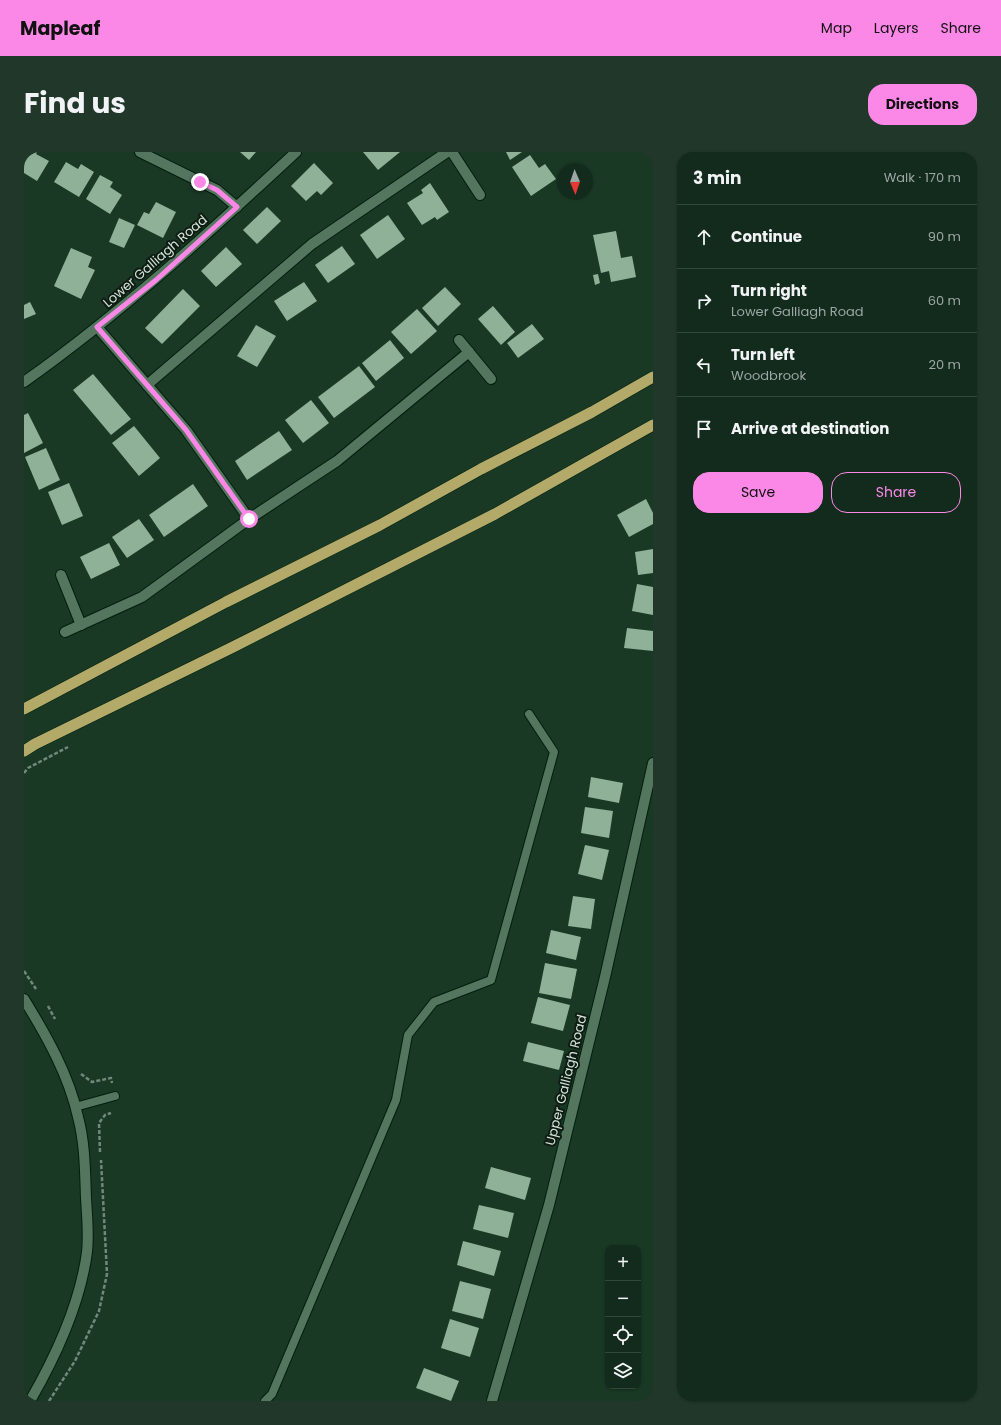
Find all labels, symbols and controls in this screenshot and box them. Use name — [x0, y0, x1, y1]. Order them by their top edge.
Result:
text: Mapleaf — [20, 15, 100, 42]
text: Map — [821, 18, 852, 38]
text: Layers — [874, 18, 918, 38]
text: Share — [940, 18, 981, 38]
text: Find us — [24, 84, 126, 123]
button: Directions — [868, 84, 977, 125]
north arrow — [557, 164, 593, 200]
text: 3 min — [693, 166, 741, 190]
text: Walk · 170 m — [884, 168, 961, 187]
route end — [191, 173, 209, 191]
street label: Lower Galliagh Road — [99, 210, 211, 312]
icon: ahead — [693, 226, 715, 248]
text: Continue — [731, 226, 802, 247]
text: 90 m — [928, 227, 961, 246]
text: Turn right — [731, 280, 807, 301]
icon: right — [693, 290, 715, 312]
text: 60 m — [928, 291, 961, 310]
text: Lower Galliagh Road — [731, 302, 864, 321]
text: Turn left — [731, 344, 795, 365]
icon: left — [693, 354, 715, 376]
text: 20 m — [928, 355, 961, 374]
text: Woodbrook — [731, 366, 806, 385]
icon: arrive — [693, 418, 715, 440]
text: Arrive at destination — [731, 418, 889, 439]
button: Save — [693, 472, 823, 513]
button: Share — [831, 472, 961, 513]
route start — [240, 510, 258, 528]
street label: Upper Galliagh Road — [541, 1012, 591, 1148]
map controls — [605, 1245, 641, 1389]
button: + — [605, 1245, 641, 1281]
button: − — [605, 1281, 641, 1317]
button: locate — [605, 1317, 641, 1353]
button: layers — [605, 1353, 641, 1389]

